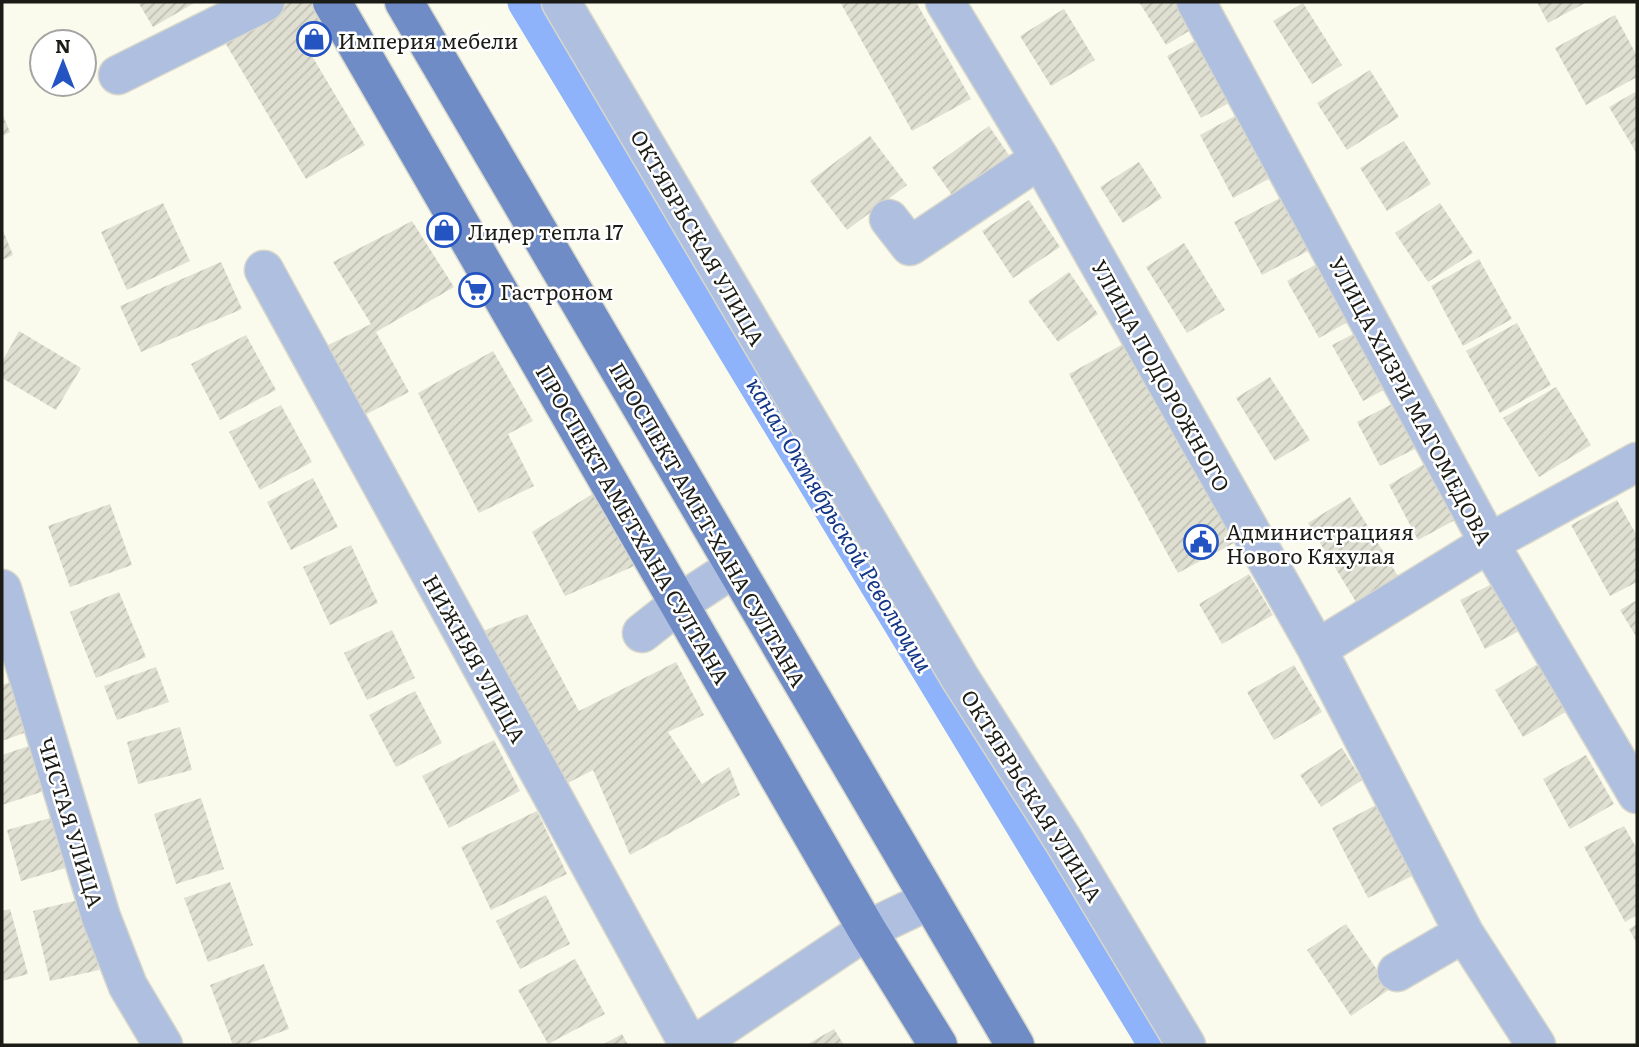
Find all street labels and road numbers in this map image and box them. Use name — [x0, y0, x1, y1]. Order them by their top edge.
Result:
street label: ОКТЯБРЬСКАЯ УЛИЦА — [624, 123, 774, 351]
street label: УЛИЦА ХИЗРИ МАГОМЕДОВА — [1323, 250, 1502, 550]
street label: УЛИЦА ПОДОРОЖНОГО — [1085, 253, 1239, 497]
street label: ПРОСПЕКТ АМЕТ-ХАНА СУЛТАНА — [603, 356, 815, 693]
street label: ПРОСПЕКТ АМЕТХАНА СУЛТАНА — [530, 359, 739, 690]
street label: НИЖНЯЯ УЛИЦА — [417, 568, 535, 748]
street label: ОКТЯБРЬСКАЯ УЛИЦА — [955, 683, 1111, 908]
street label: ЧИСТАЯ УЛИЦА — [31, 733, 113, 911]

